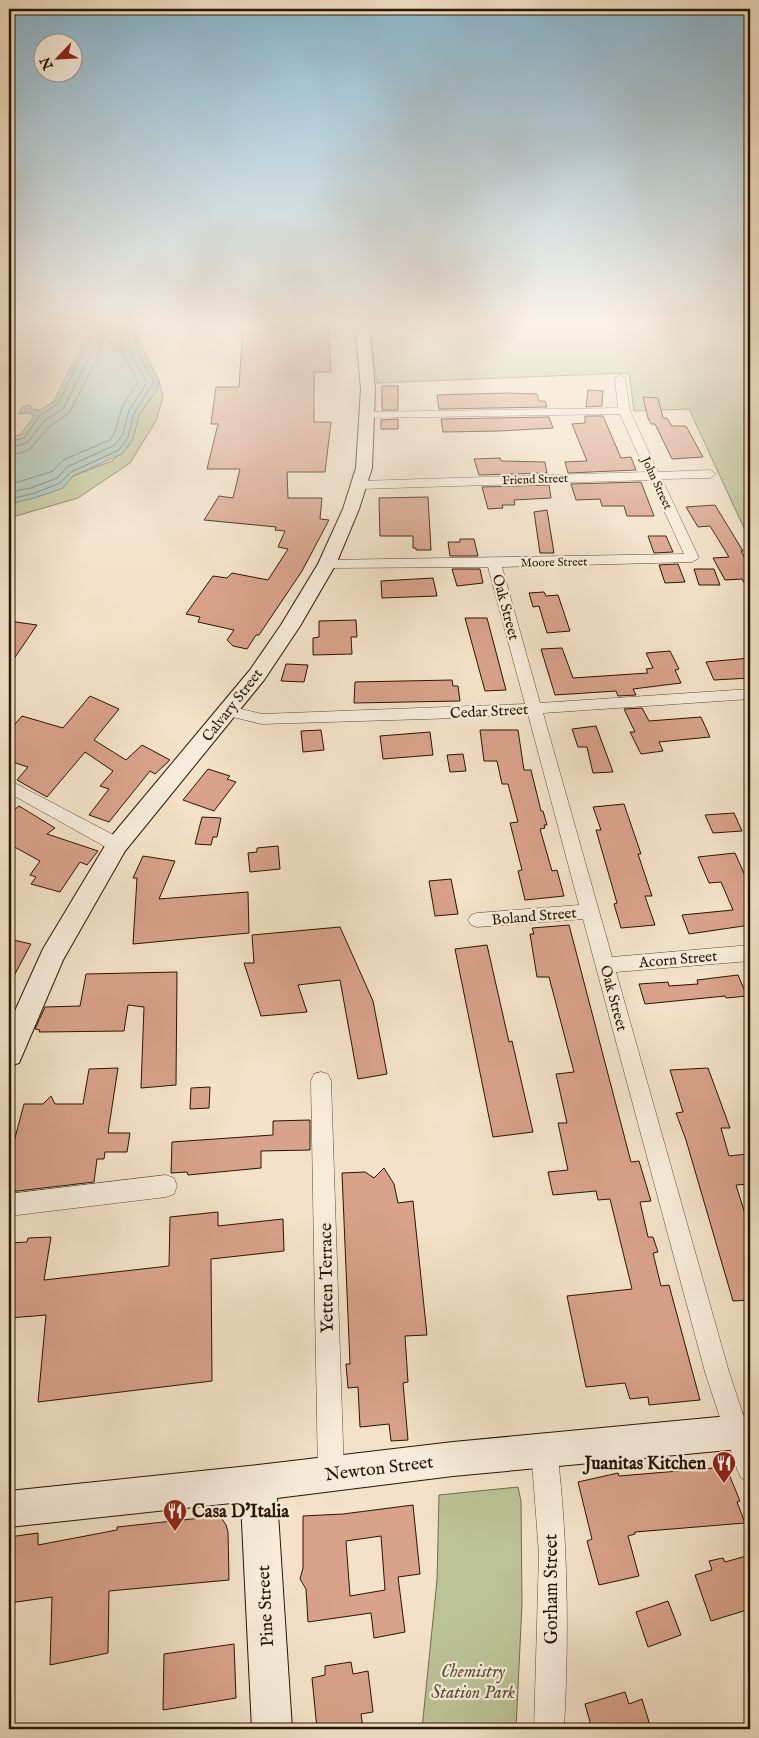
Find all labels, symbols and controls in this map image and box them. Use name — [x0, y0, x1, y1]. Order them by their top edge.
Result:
north arrow — [32, 32, 82, 82]
text: N — [36, 54, 58, 73]
street label: John Street — [636, 453, 675, 512]
street label: Friend Street — [502, 471, 568, 488]
street label: Moore Street — [521, 554, 587, 571]
street label: Oak Street — [488, 572, 523, 642]
street label: Calvary Street — [198, 665, 267, 746]
street label: Cedar Street — [450, 700, 529, 723]
street label: Boland Street — [491, 903, 577, 930]
street label: Acorn Street — [637, 947, 718, 972]
street label: Oak Street — [596, 963, 631, 1033]
street label: Yetten Terrace — [315, 1223, 340, 1333]
restaurant icon: Juanitas Kitchen — [711, 1450, 737, 1484]
street label: Newton Street — [324, 1451, 435, 1488]
place label: Juanitas Kitchen — [582, 1453, 706, 1476]
restaurant icon: Casa D'Italia — [162, 1498, 188, 1532]
place label: Casa D'Italia — [192, 1501, 290, 1524]
street label: Gorham Street — [541, 1534, 564, 1644]
street label: Pine Street — [253, 1565, 280, 1647]
park label: Chemistry Station Park — [431, 1661, 515, 1705]

